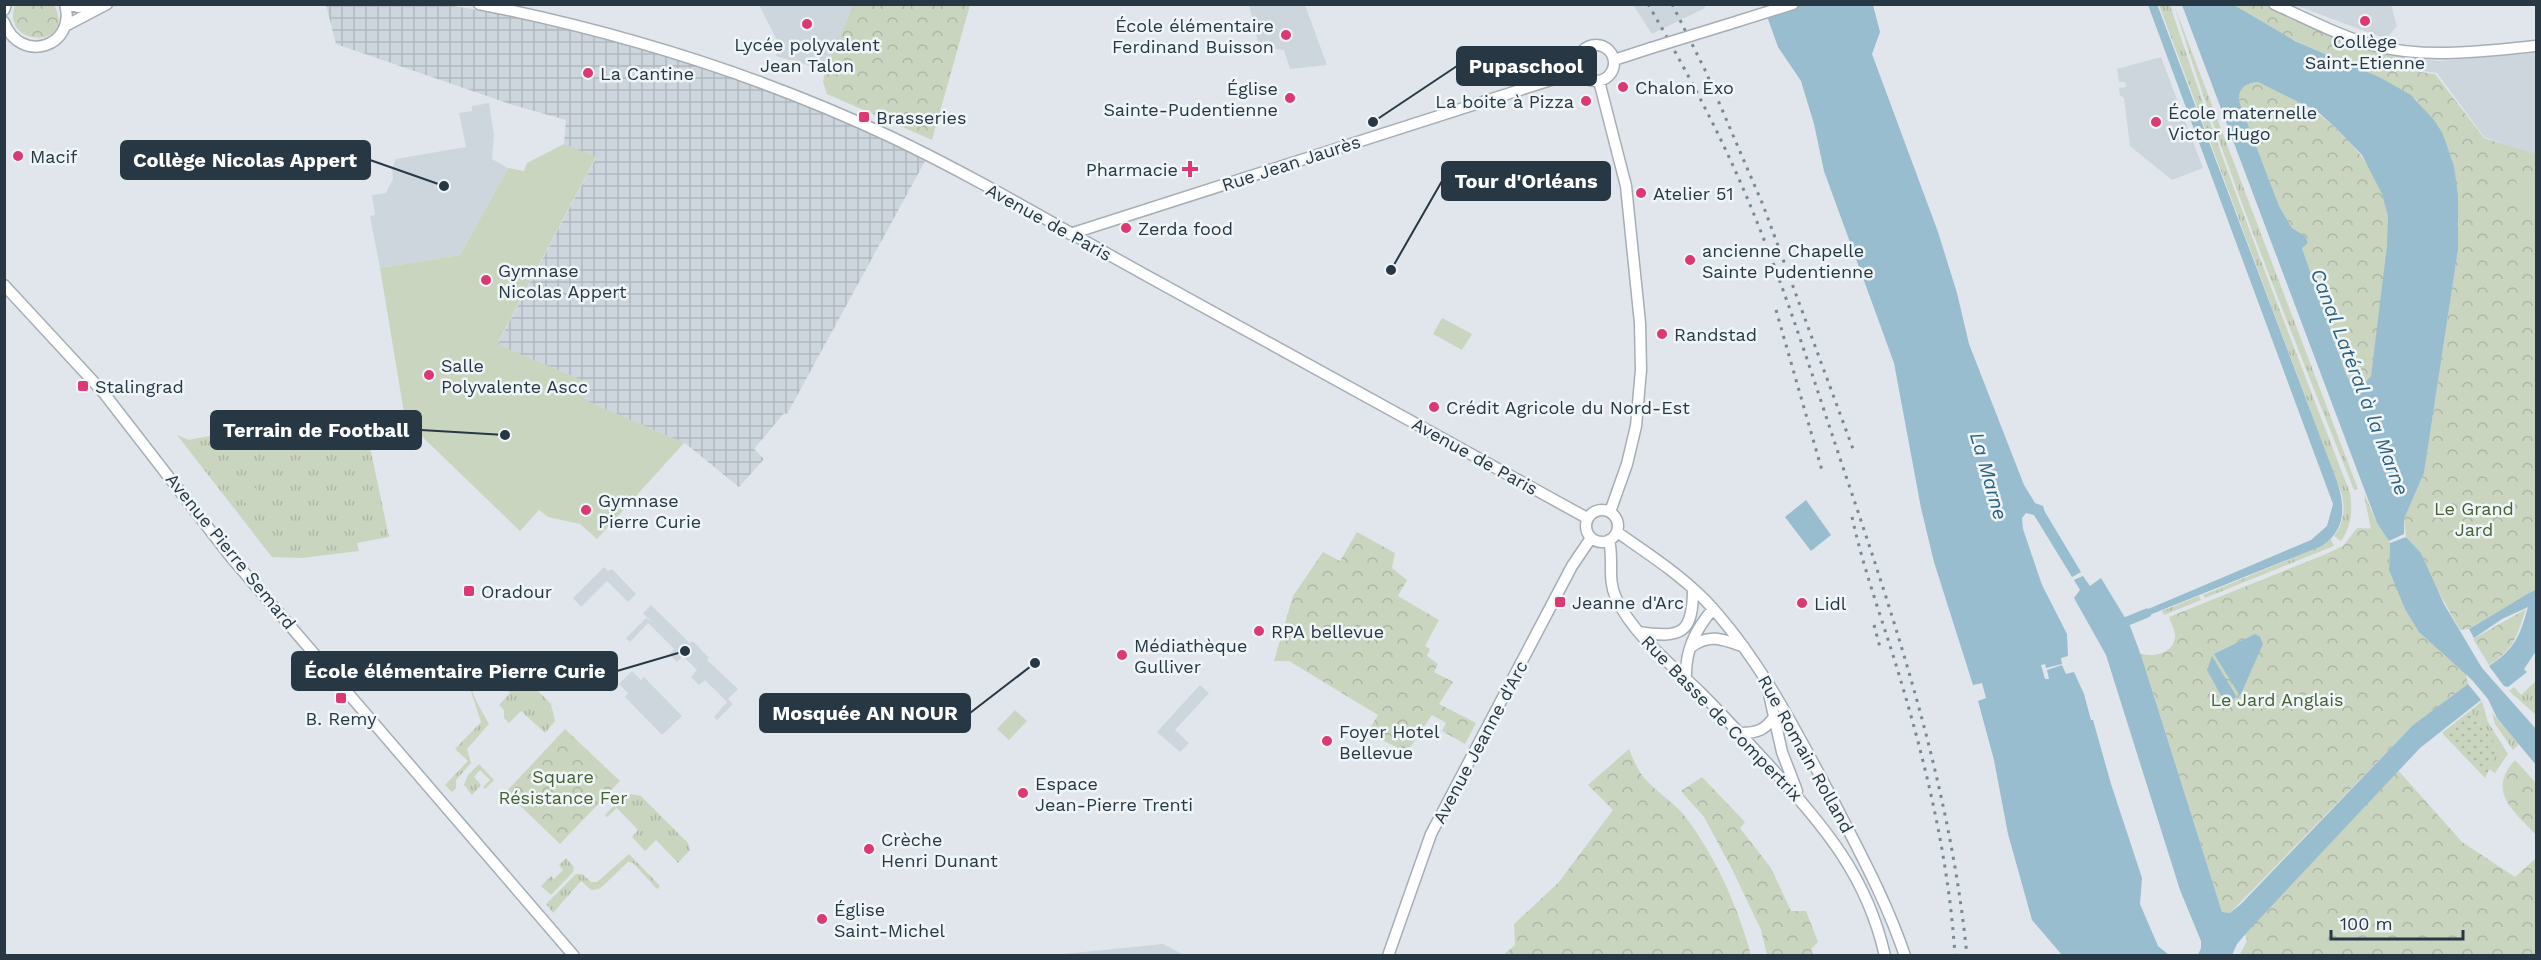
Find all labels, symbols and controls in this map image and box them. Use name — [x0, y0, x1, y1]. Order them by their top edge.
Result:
marker: Collège Saint-Etienne — [2358, 14, 2372, 28]
place label: École élémentaire Ferdinand Buisson — [1112, 15, 1274, 57]
marker: Lycée polyvalent Jean Talon — [800, 17, 814, 31]
marker: École élémentaire Ferdinand Buisson — [1279, 28, 1293, 42]
place label: Collège Saint-Etienne — [2305, 31, 2425, 73]
place label: Lycée polyvalent Jean Talon — [734, 34, 880, 76]
callout: Pupaschool — [1457, 47, 1596, 85]
text: Pupaschool — [1469, 54, 1584, 78]
place label: La Cantine — [600, 63, 694, 84]
marker: La Cantine — [581, 66, 595, 80]
place label: Chalon Exo — [1635, 77, 1734, 98]
place label: Église Sainte-Pudentienne — [1103, 78, 1278, 120]
marker: Chalon Exo — [1616, 80, 1630, 94]
marker: Église Sainte-Pudentienne — [1283, 91, 1297, 105]
place label: La boite à Pizza — [1435, 91, 1574, 112]
marker: La boite à Pizza — [1579, 94, 1593, 108]
place label: École maternelle Victor Hugo — [2168, 102, 2317, 144]
place label: Brasseries — [876, 107, 966, 128]
marker: Brasseries — [857, 110, 871, 124]
marker: École maternelle Victor Hugo — [2149, 115, 2163, 129]
street label: Rue Jean Jaurès — [1219, 131, 1363, 195]
callout: Collège Nicolas Appert — [121, 141, 370, 179]
place label: Macif — [30, 146, 77, 167]
text: Collège Nicolas Appert — [133, 148, 357, 172]
marker: Macif — [11, 149, 25, 163]
place label: Pharmacie — [1086, 159, 1178, 180]
marker: Pharmacie — [1183, 162, 1197, 176]
callout: Tour d'Orléans — [1442, 162, 1610, 200]
text: Tour d'Orléans — [1454, 169, 1598, 193]
street label: Avenue de Paris — [983, 179, 1115, 265]
place label: Atelier 51 — [1653, 183, 1733, 204]
marker: Atelier 51 — [1634, 186, 1648, 200]
place label: Zerda food — [1138, 218, 1233, 239]
marker: Zerda food — [1119, 221, 1133, 235]
place label: ancienne Chapelle Sainte Pudentienne — [1702, 240, 1874, 282]
marker: ancienne Chapelle Sainte Pudentienne — [1683, 253, 1697, 267]
place label: Gymnase Nicolas Appert — [498, 260, 627, 302]
water label: Canal Latéral à la Marne — [2306, 265, 2414, 499]
marker: Gymnase Nicolas Appert — [479, 273, 493, 287]
place label: Randstad — [1674, 324, 1757, 345]
marker: Randstad — [1655, 327, 1669, 341]
place label: Salle Polyvalente Ascc — [441, 355, 588, 397]
marker: Salle Polyvalente Ascc — [422, 368, 436, 382]
place label: Stalingrad — [95, 376, 184, 397]
marker: Stalingrad — [76, 379, 90, 393]
place label: Crédit Agricole du Nord-Est — [1446, 397, 1690, 418]
marker: Crédit Agricole du Nord-Est — [1427, 400, 1441, 414]
callout: Terrain de Football — [211, 411, 421, 449]
street label: Avenue de Paris — [1409, 413, 1541, 499]
text: Terrain de Football — [223, 418, 410, 442]
water label: La Marne — [1965, 429, 2013, 523]
street label: Avenue Pierre Semard — [162, 469, 300, 633]
place label: Gymnase Pierre Curie — [598, 490, 701, 532]
park label: Le Grand Jard — [2434, 498, 2514, 540]
marker: Gymnase Pierre Curie — [579, 503, 593, 517]
place label: Oradour — [481, 581, 552, 602]
marker: Oradour — [462, 584, 476, 598]
place label: Jeanne d'Arc — [1572, 592, 1684, 613]
place label: Lidl — [1814, 593, 1847, 614]
marker: Jeanne d'Arc — [1553, 595, 1567, 609]
marker: Lidl — [1795, 596, 1809, 610]
place label: RPA bellevue — [1271, 621, 1384, 642]
marker: RPA bellevue — [1252, 624, 1266, 638]
street label: Rue Basse de Compertrix — [1637, 631, 1807, 805]
place label: Médiathèque Gulliver — [1134, 635, 1247, 677]
marker: Médiathèque Gulliver — [1115, 648, 1129, 662]
callout: École élémentaire Pierre Curie — [292, 652, 617, 690]
street label: Avenue Jeanne d'Arc — [1428, 657, 1532, 827]
text: École élémentaire Pierre Curie — [304, 659, 606, 683]
street label: Rue Romain Rolland — [1754, 671, 1858, 837]
park label: Le Jard Anglais — [2211, 689, 2343, 710]
marker: B. Remy — [334, 691, 348, 705]
callout: Mosquée AN NOUR — [760, 694, 970, 732]
text: Mosquée AN NOUR — [772, 701, 958, 725]
place label: B. Remy — [306, 708, 377, 729]
place label: Foyer Hotel Bellevue — [1339, 721, 1440, 763]
marker: Foyer Hotel Bellevue — [1320, 734, 1334, 748]
park label: Square Résistance Fer — [498, 766, 628, 808]
place label: Espace Jean-Pierre Trenti — [1035, 773, 1193, 815]
marker: Espace Jean-Pierre Trenti — [1016, 786, 1030, 800]
place label: Crèche Henri Dunant — [881, 829, 998, 871]
marker: Crèche Henri Dunant — [862, 842, 876, 856]
place label: Église Saint-Michel — [834, 899, 946, 941]
scale bar — [2331, 903, 2463, 941]
marker: Église Saint-Michel — [815, 912, 829, 926]
text: 100 m — [2340, 913, 2393, 934]

